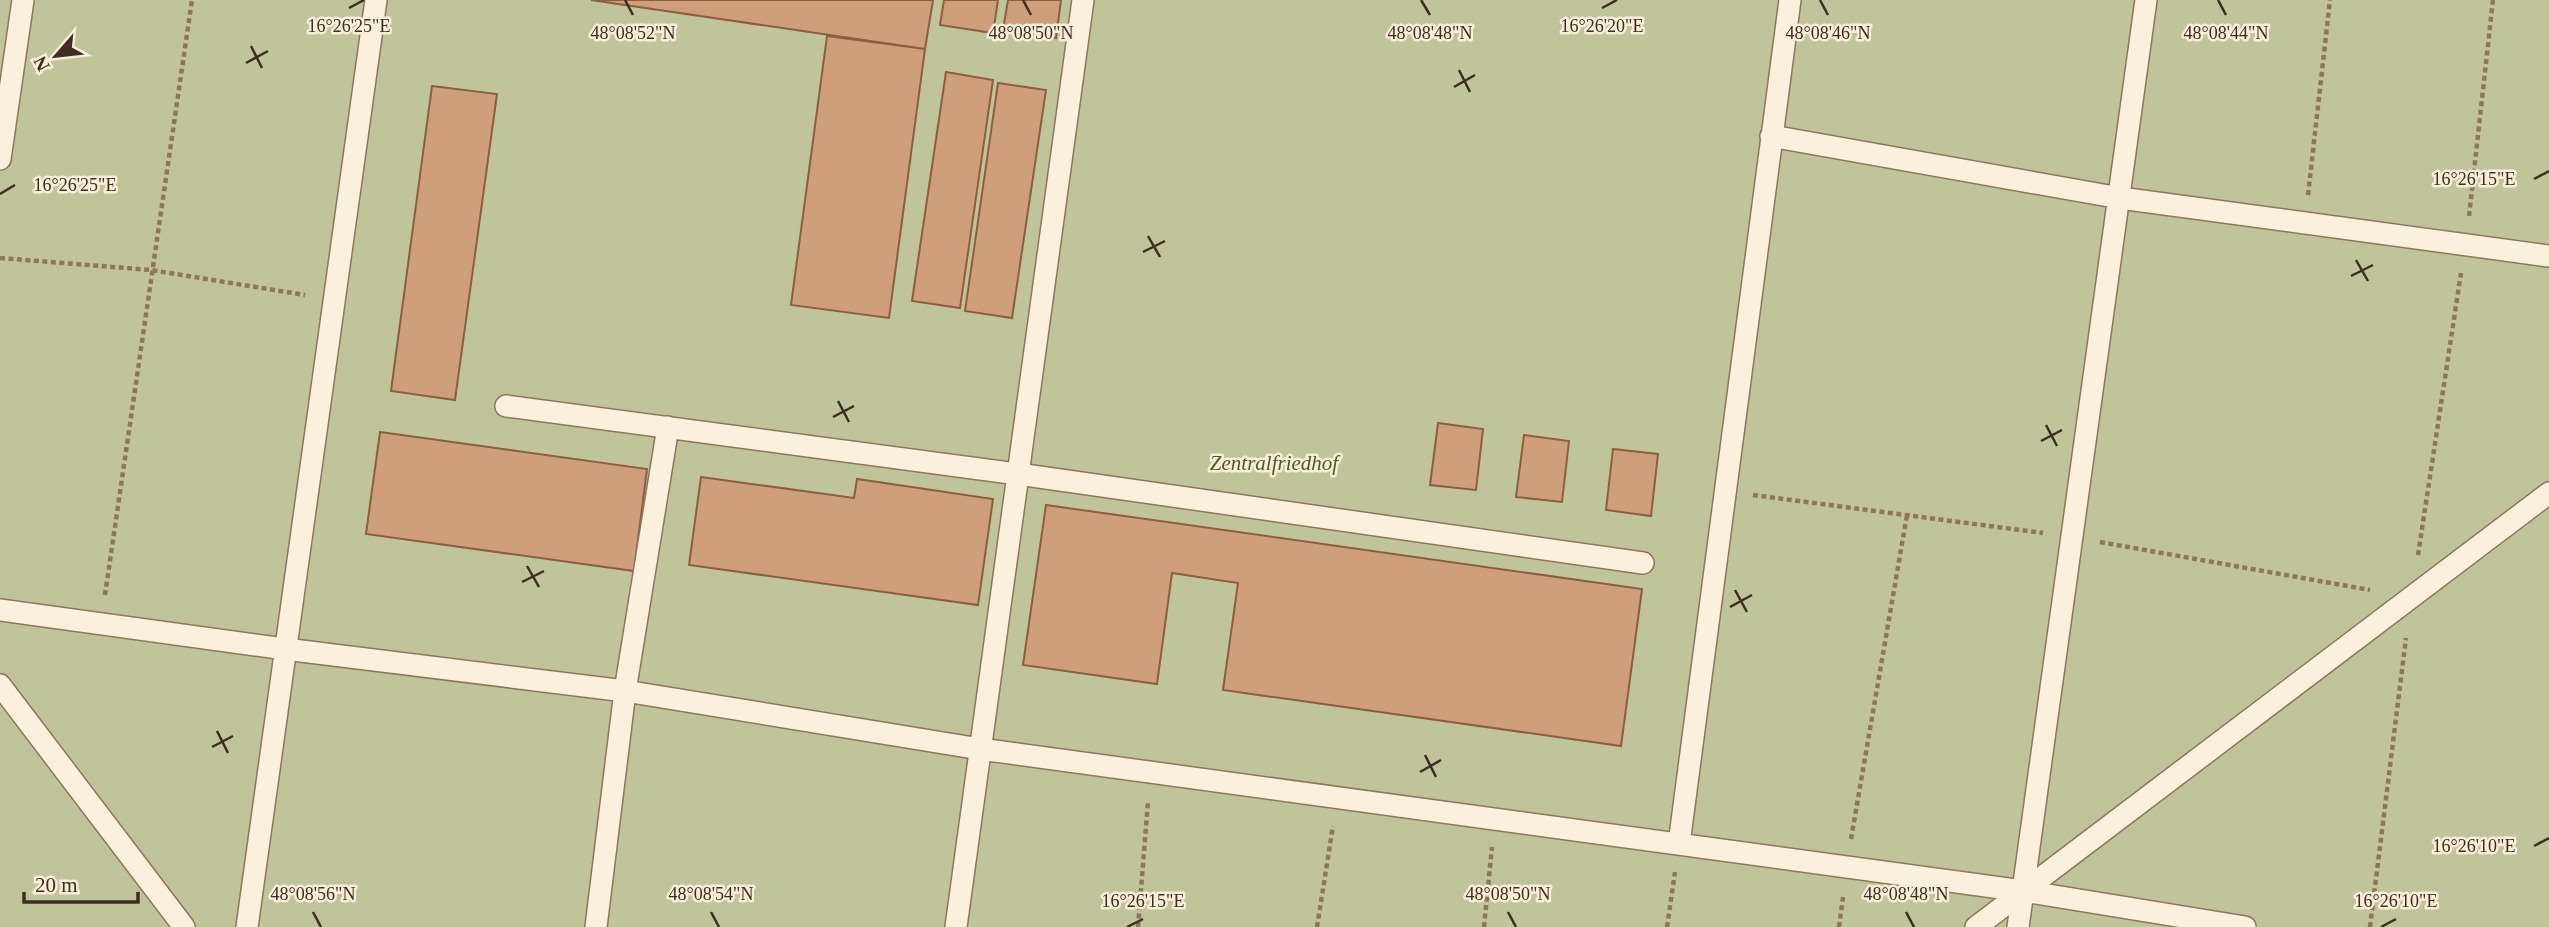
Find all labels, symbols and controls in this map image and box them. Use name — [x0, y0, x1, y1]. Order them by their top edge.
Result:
text: 16°26'25"E — [308, 16, 390, 36]
text: 16°26'20"E — [1561, 16, 1643, 36]
north arrow — [21, 21, 91, 91]
text: 48°08'52"N — [591, 23, 675, 43]
text: 48°08'50"N — [989, 23, 1073, 43]
text: 48°08'48"N — [1388, 23, 1472, 43]
text: 48°08'46"N — [1786, 23, 1870, 43]
text: 48°08'44"N — [2184, 23, 2268, 43]
text: N — [29, 53, 54, 75]
text: 16°26'15"E — [2433, 169, 2515, 189]
text: 16°26'25"E — [34, 175, 116, 195]
park label: Zentralfriedhof — [1210, 451, 1341, 475]
text: 16°26'10"E — [2433, 836, 2515, 856]
scale bar — [24, 860, 138, 904]
text: 20 m — [35, 873, 78, 897]
text: 48°08'56"N — [271, 884, 355, 904]
text: 48°08'54"N — [669, 884, 753, 904]
text: 48°08'50"N — [1466, 884, 1550, 904]
text: 48°08'48"N — [1864, 884, 1948, 904]
text: 16°26'15"E — [1102, 891, 1184, 911]
text: 16°26'10"E — [2355, 891, 2437, 911]

